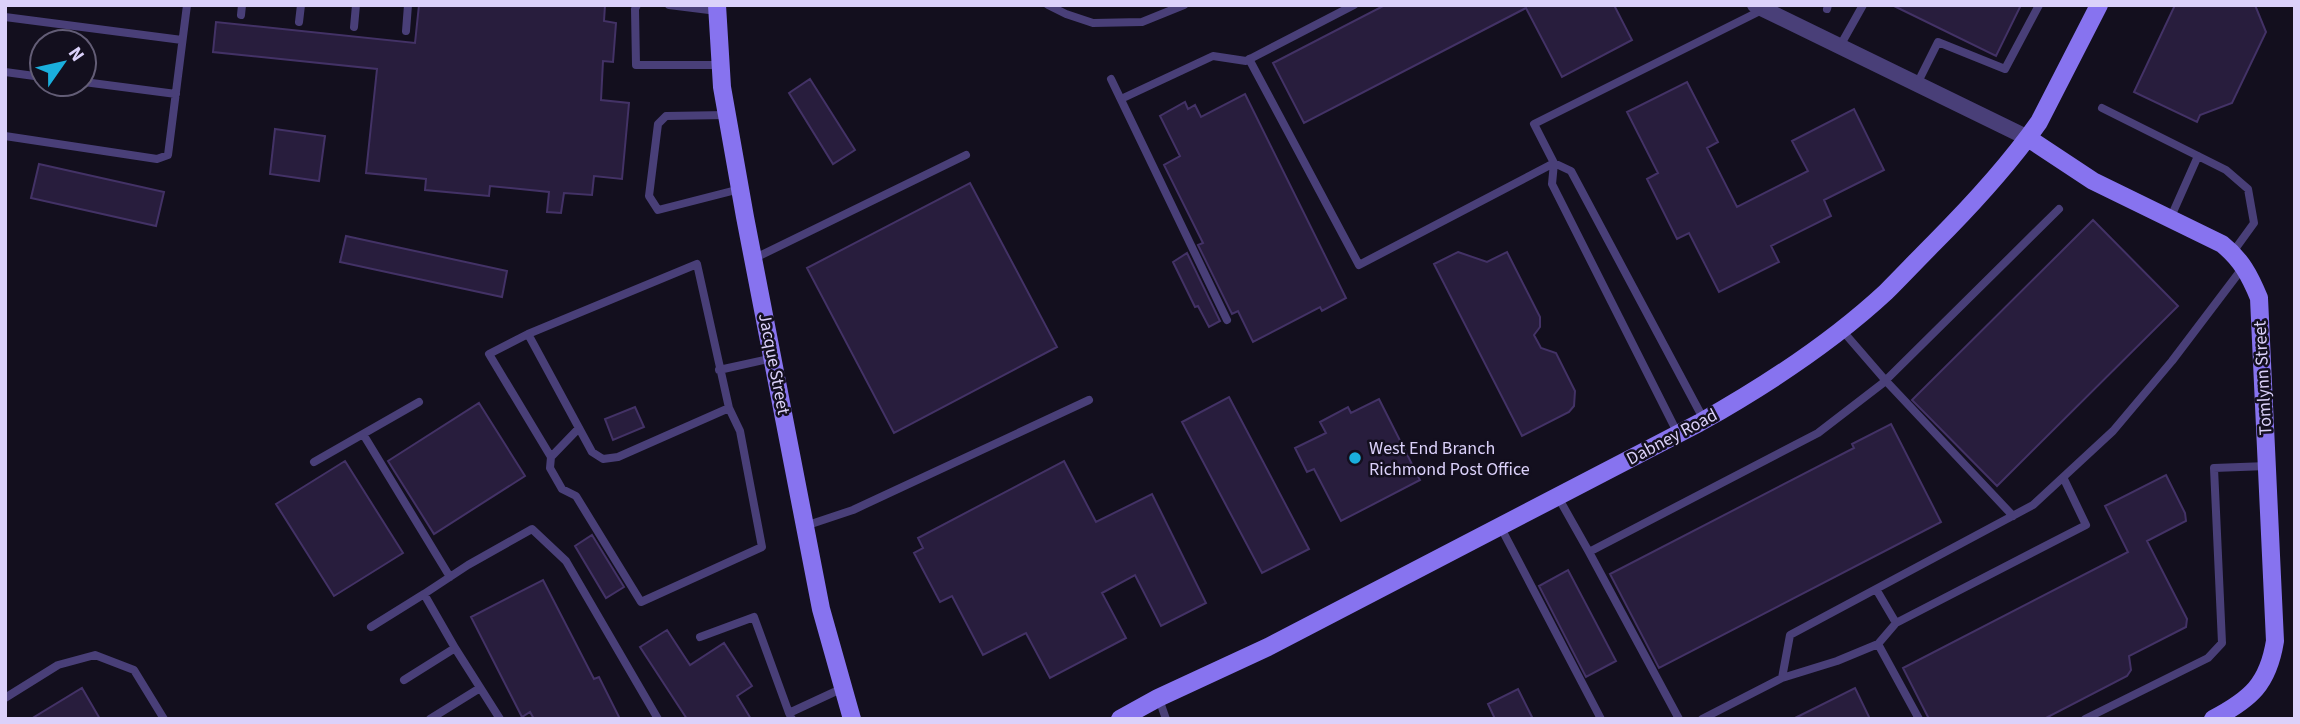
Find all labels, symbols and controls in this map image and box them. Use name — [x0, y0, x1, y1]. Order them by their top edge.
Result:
north arrow — [28, 28, 98, 98]
text: N — [61, 42, 91, 67]
street label: Jacque Street — [752, 311, 796, 417]
street label: Tomlynn Street — [2248, 320, 2278, 436]
street label: Dabney Road — [1622, 403, 1722, 471]
place label: West End Branch Richmond Post Office — [1369, 436, 1530, 482]
marker: West End Branch Richmond Post Office — [1347, 450, 1363, 466]

